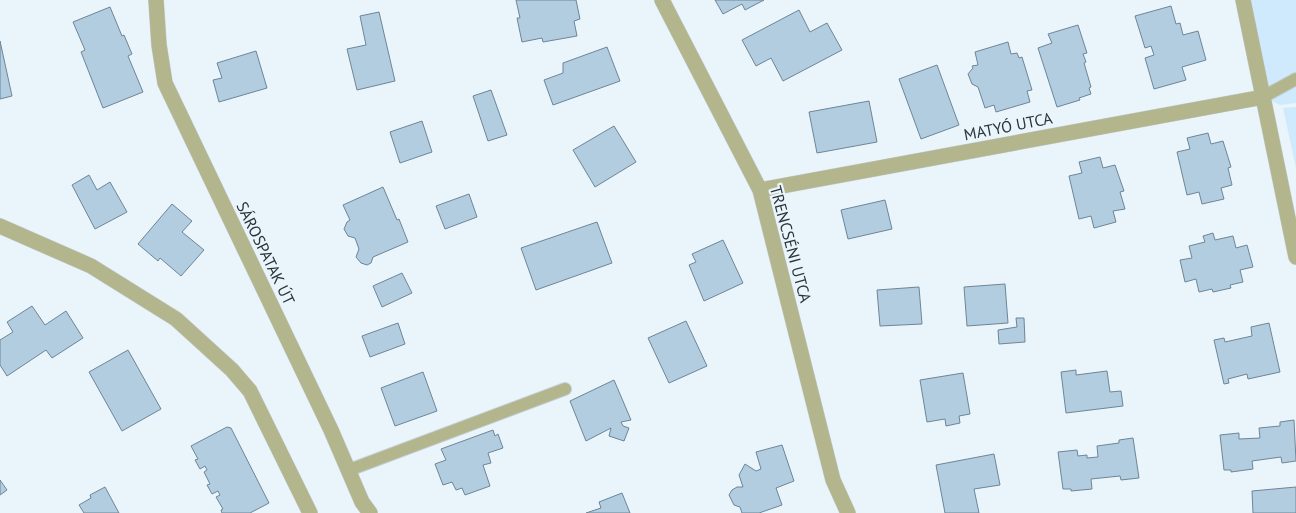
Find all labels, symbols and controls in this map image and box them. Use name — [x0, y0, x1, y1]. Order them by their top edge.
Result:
street label: MATYÓ UTCA — [962, 108, 1055, 144]
street label: TRENCSÉNI UTCA — [766, 183, 816, 305]
street label: SÁROSPATAK ÚT — [232, 198, 300, 308]

